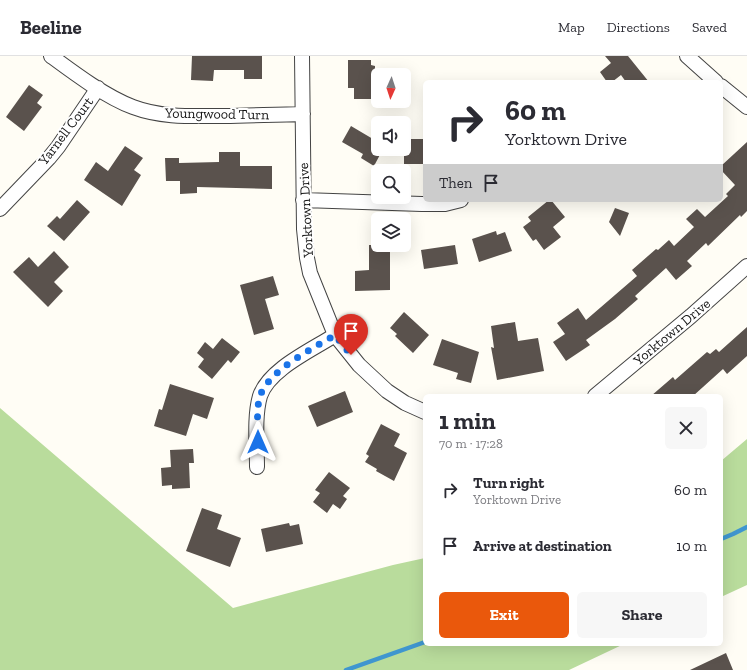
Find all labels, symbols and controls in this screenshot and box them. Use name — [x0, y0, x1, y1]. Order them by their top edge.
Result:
text: Beeline — [20, 16, 82, 39]
text: Map — [558, 19, 585, 36]
text: Directions — [607, 19, 670, 36]
text: Saved — [692, 19, 727, 36]
north arrow — [371, 68, 411, 108]
map controls — [371, 68, 411, 252]
street label: Yarnell Court — [34, 93, 98, 169]
text: 60 m — [505, 94, 566, 127]
icon: right — [439, 96, 491, 148]
street label: Youngwood Turn — [164, 105, 269, 123]
button: sound — [371, 116, 411, 156]
text: Yorktown Drive — [505, 128, 627, 150]
street label: Yorktown Drive — [295, 162, 317, 259]
button: search — [371, 164, 411, 204]
icon: arrive — [480, 172, 502, 194]
text: Then — [439, 174, 472, 192]
button: layers — [371, 212, 411, 252]
street label: Yorktown Drive — [629, 295, 714, 370]
pin — [334, 314, 368, 355]
icon: arrive — [340, 320, 362, 342]
text: 1 min — [439, 406, 496, 435]
button: close — [665, 407, 707, 449]
position arrow — [237, 421, 279, 463]
text: 70 m · 17:28 — [439, 436, 503, 451]
text: Turn right — [473, 474, 544, 492]
icon: right — [439, 479, 461, 501]
text: 60 m — [674, 481, 707, 499]
text: Yorktown Drive — [473, 492, 561, 507]
icon: arrive — [439, 535, 461, 557]
text: Arrive at destination — [473, 537, 612, 555]
text: 10 m — [676, 537, 707, 555]
button: Exit — [439, 592, 569, 638]
button: Share — [577, 592, 707, 638]

